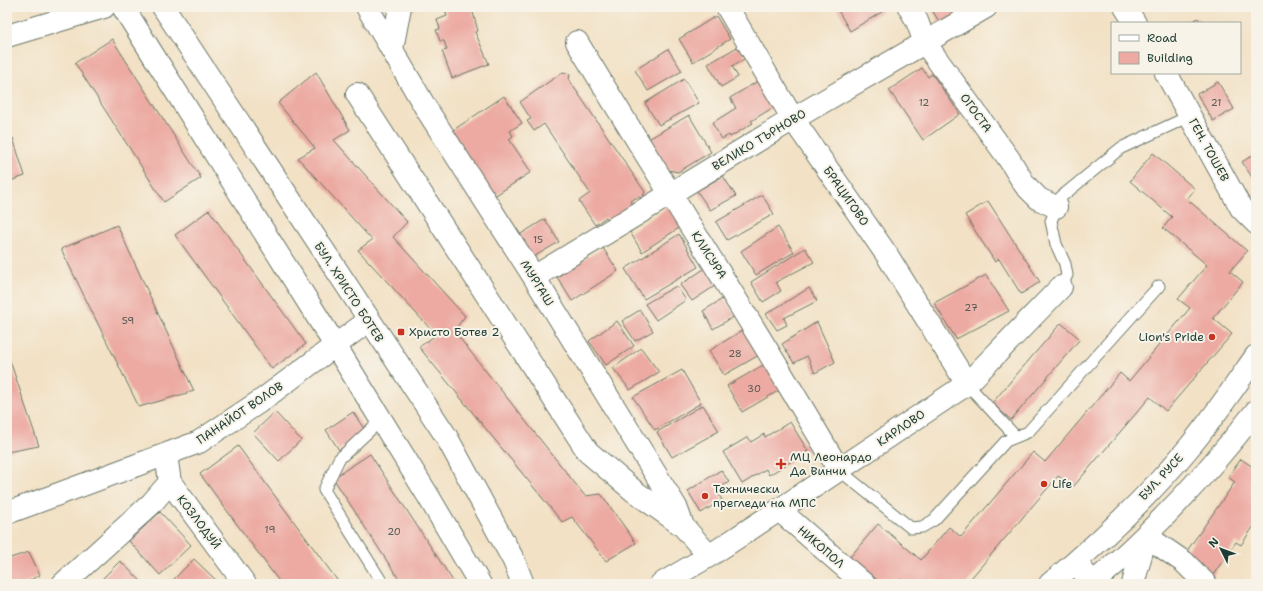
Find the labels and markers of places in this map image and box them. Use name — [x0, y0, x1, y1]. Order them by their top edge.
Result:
place label: Христо Ботев 2 — [409, 324, 500, 340]
marker: Христо Ботев 2 — [396, 327, 406, 337]
place label: Lion's Pride — [1139, 329, 1204, 345]
marker: Lion's Pride — [1207, 332, 1217, 342]
place label: МЦ Леонардо Да Винчи — [790, 449, 872, 479]
marker: МЦ Леонардо Да Винчи — [775, 458, 787, 470]
place label: Life — [1052, 476, 1072, 492]
marker: Life — [1039, 479, 1049, 489]
place label: Технически прегледи на МПС — [713, 481, 816, 511]
marker: Технически прегледи на МПС — [700, 491, 710, 501]

